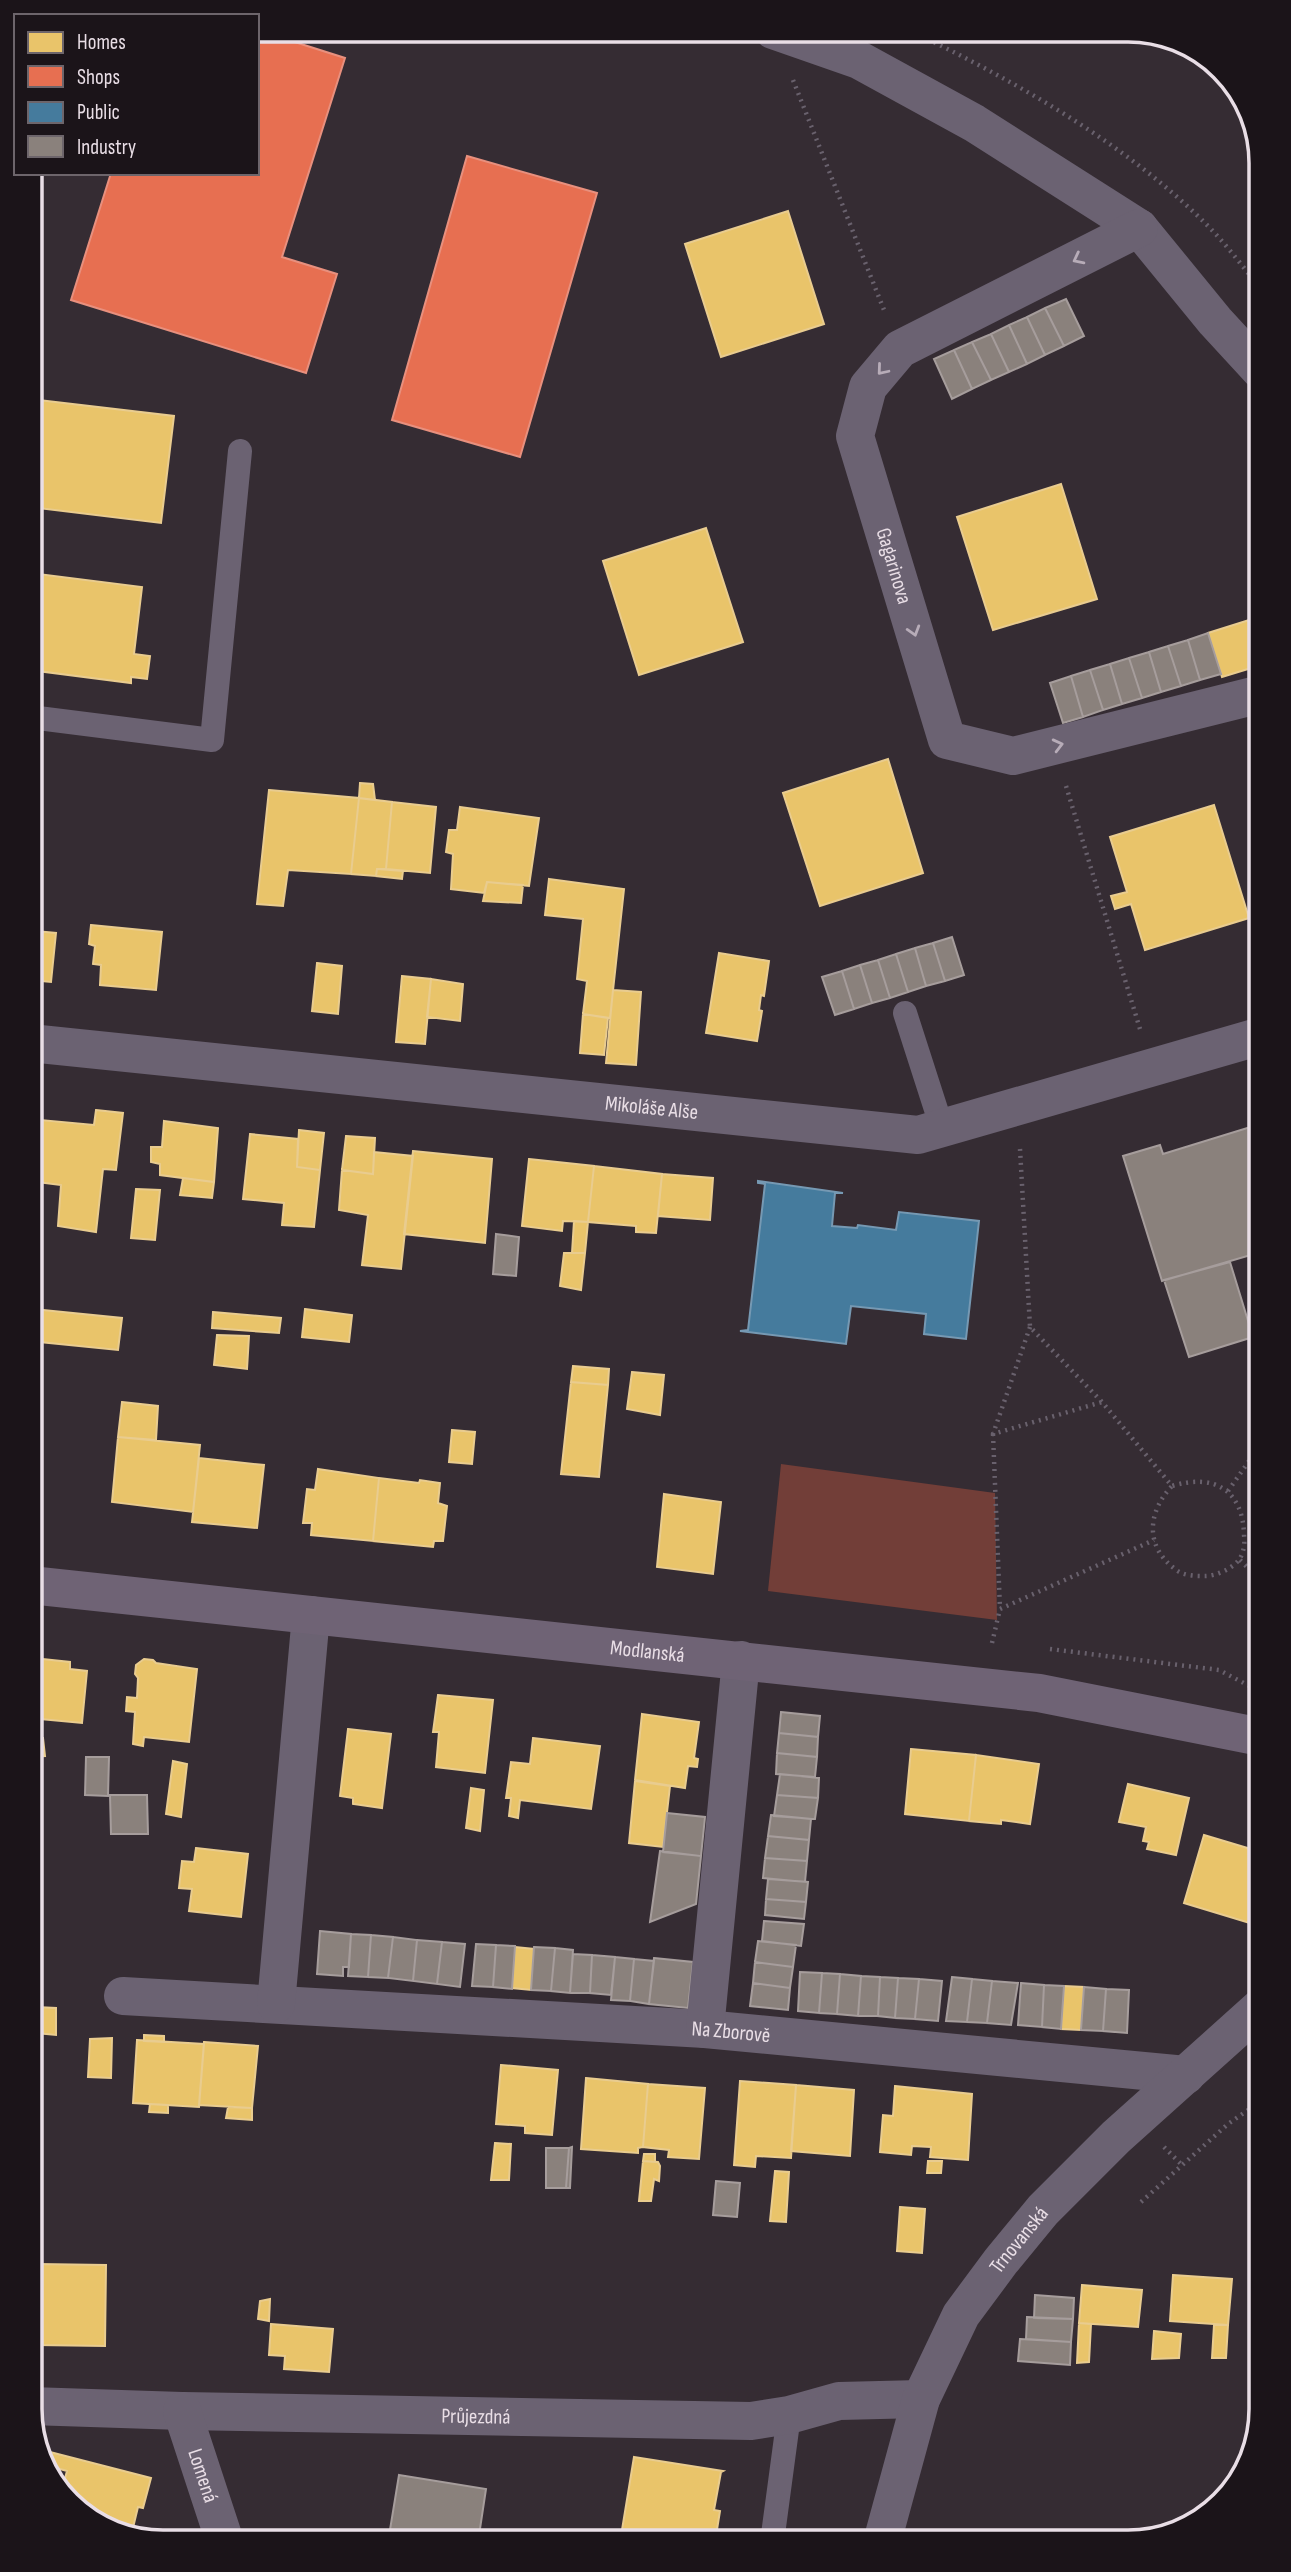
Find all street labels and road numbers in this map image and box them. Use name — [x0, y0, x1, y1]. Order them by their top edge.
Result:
street label: Gagarinova — [871, 525, 918, 607]
street label: Mikoláše Alše — [604, 1090, 699, 1125]
street label: Modlanská — [609, 1635, 686, 1667]
street label: Na Zborově — [691, 2016, 771, 2048]
street label: Trnovanská — [984, 2201, 1053, 2278]
street label: Průjezdná — [441, 2403, 511, 2429]
street label: Lomená — [183, 2445, 224, 2506]

